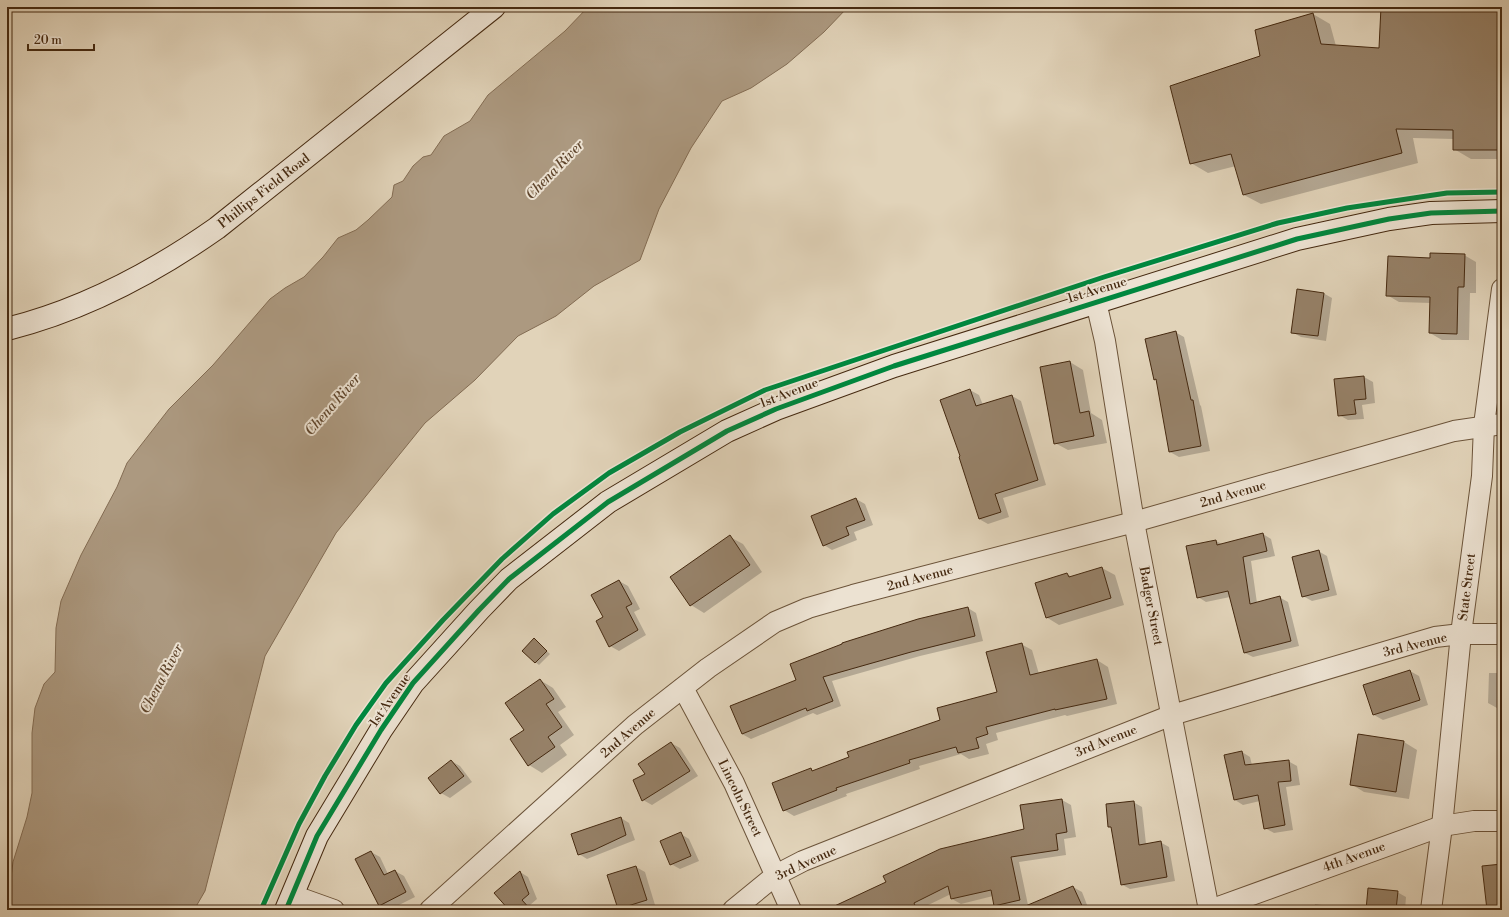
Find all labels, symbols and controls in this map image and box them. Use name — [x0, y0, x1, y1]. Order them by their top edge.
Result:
scale bar — [28, 26, 94, 52]
text: 20 m — [34, 33, 62, 48]
water label: Chena River — [522, 136, 589, 204]
street label: Phillips Field Road — [215, 150, 314, 232]
street label: 1st Avenue — [1065, 273, 1129, 307]
water label: Chena River — [301, 370, 365, 440]
street label: 1st Avenue — [757, 374, 821, 411]
street label: 2nd Avenue — [1198, 477, 1268, 511]
street label: State Street — [1455, 552, 1479, 622]
street label: 2nd Avenue — [885, 561, 955, 595]
street label: Badger Street — [1135, 564, 1167, 647]
street label: 3rd Avenue — [1381, 629, 1449, 661]
water label: Chena River — [136, 640, 188, 717]
street label: 1st Avenue — [366, 670, 414, 730]
street label: 2nd Avenue — [597, 704, 659, 761]
street label: 3rd Avenue — [1073, 721, 1140, 761]
street label: Lincoln Street — [714, 757, 766, 840]
street label: 4th Avenue — [1320, 838, 1388, 876]
street label: 3rd Avenue — [773, 842, 839, 884]

